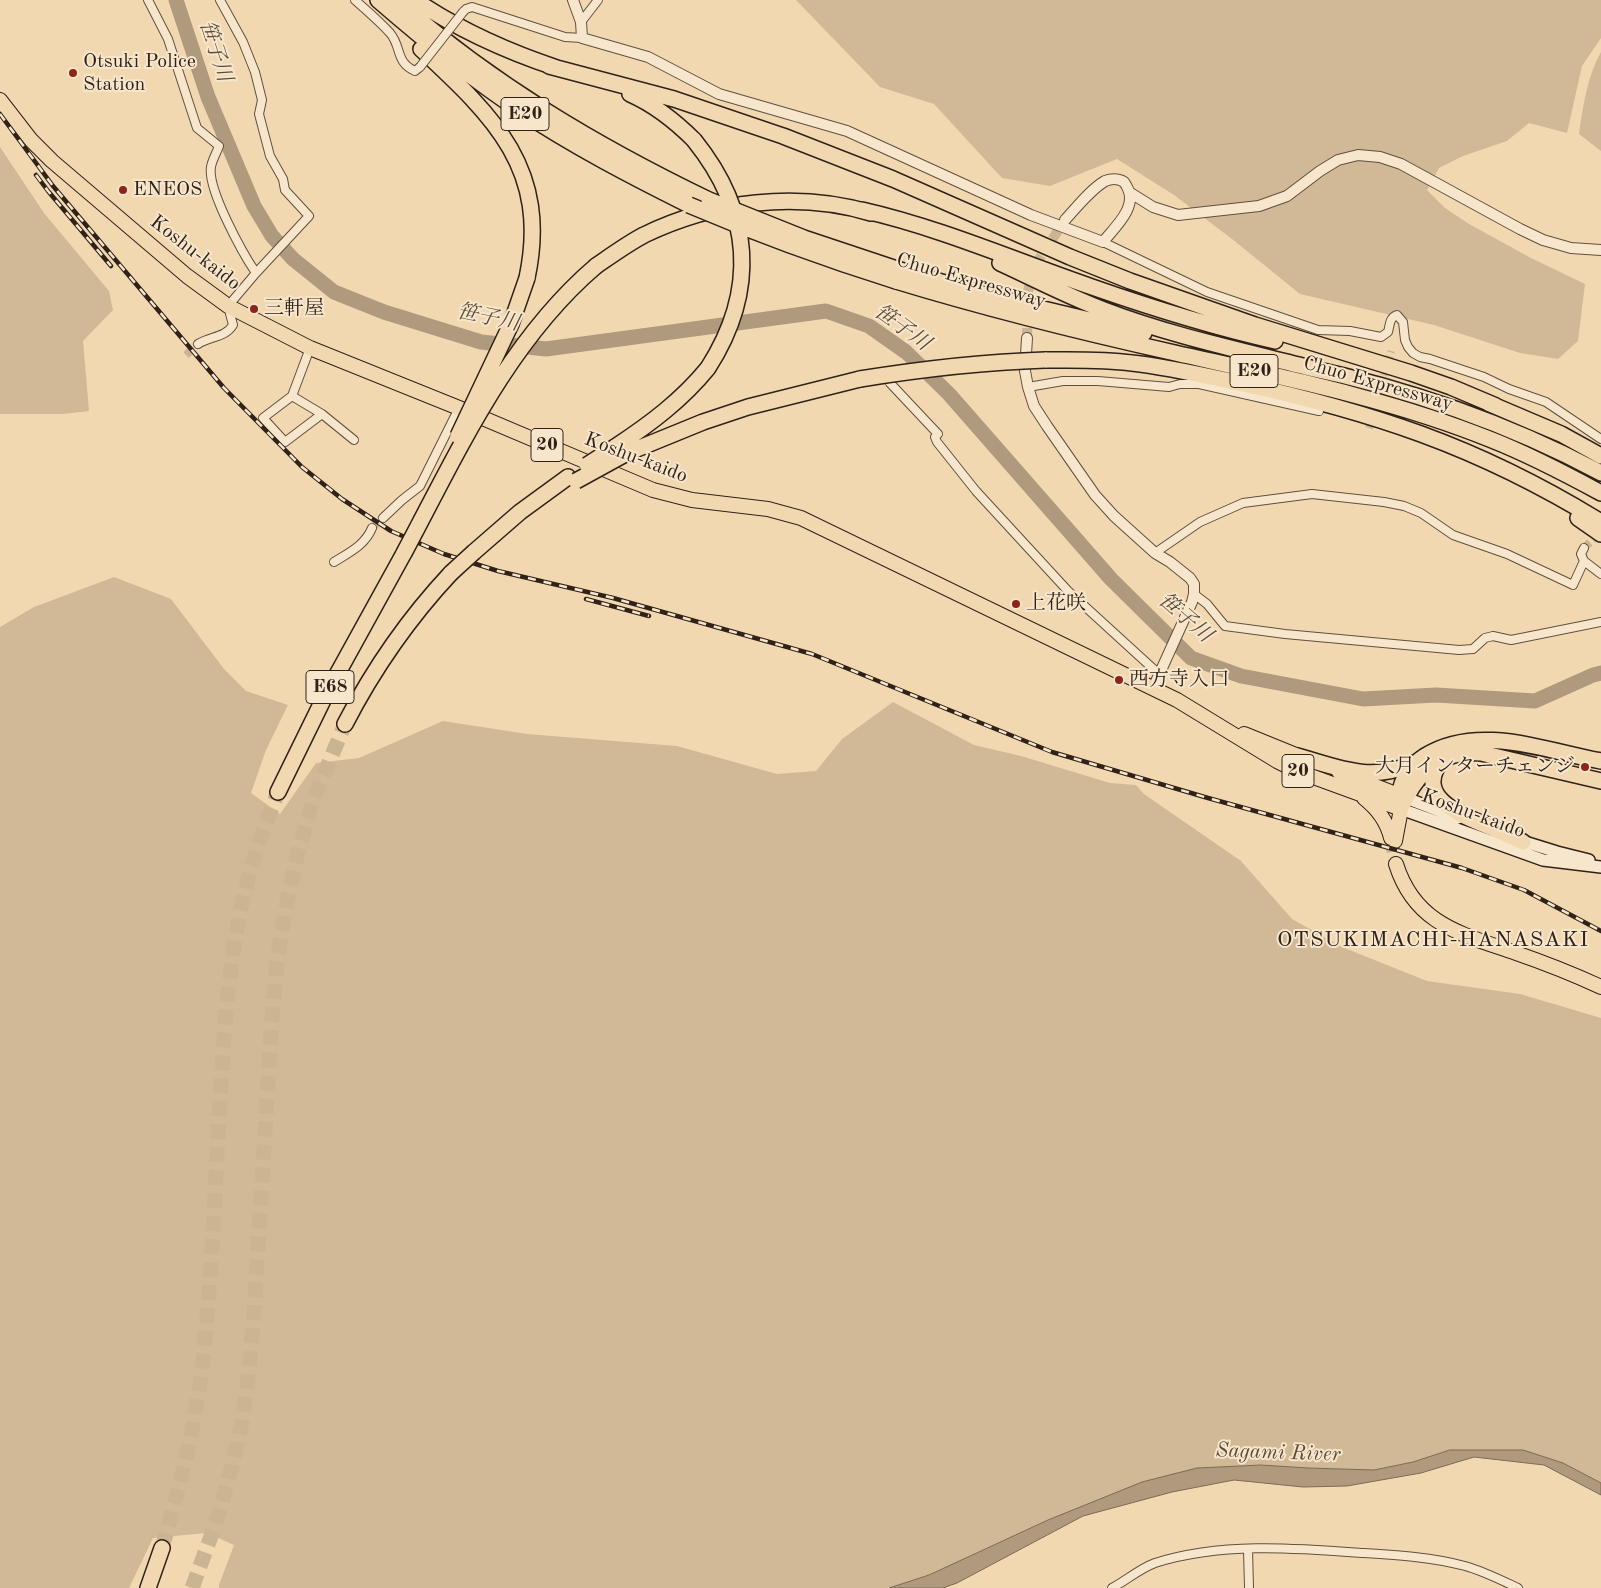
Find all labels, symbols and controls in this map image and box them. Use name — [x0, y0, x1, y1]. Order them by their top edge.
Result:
water label: 笹子川 — [193, 17, 237, 85]
place label: Otsuki Police Station — [83, 50, 196, 97]
marker: Otsuki Police Station — [67, 67, 79, 79]
road number: E20 — [501, 98, 549, 130]
place label: ENEOS — [133, 178, 202, 202]
marker: ENEOS — [117, 184, 129, 196]
street label: Koshu-kaido — [145, 210, 245, 296]
street label: Chuo Expressway — [893, 248, 1049, 314]
place label: 三軒屋 — [264, 297, 324, 321]
water label: 笹子川 — [455, 299, 521, 337]
water label: 笹子川 — [869, 299, 935, 357]
marker: 三軒屋 — [248, 303, 260, 315]
street label: Chuo Expressway — [1300, 351, 1456, 417]
road number: E20 — [1230, 354, 1278, 388]
street label: Koshu-kaido — [581, 427, 691, 489]
road number: 20 — [531, 428, 563, 462]
water label: 笹子川 — [1153, 588, 1217, 648]
place label: 上花咲 — [1026, 592, 1086, 616]
marker: 上花咲 — [1010, 598, 1022, 610]
place label: 西方寺入口 — [1129, 668, 1229, 692]
road number: E68 — [306, 670, 354, 704]
marker: 西方寺入口 — [1113, 674, 1125, 686]
road number: 20 — [1282, 754, 1314, 788]
place label: 大月インターチェンジ — [1375, 755, 1575, 779]
marker: 大月インターチェンジ — [1579, 761, 1591, 773]
street label: Koshu-kaido — [1418, 784, 1528, 844]
district label: OTSUKIMACHI-HANASAKI — [1274, 927, 1592, 953]
water label: Sagami River — [1215, 1438, 1341, 1468]

